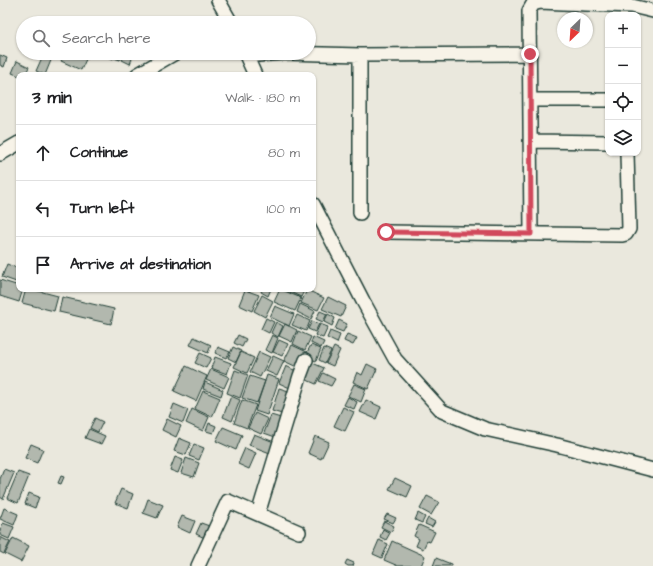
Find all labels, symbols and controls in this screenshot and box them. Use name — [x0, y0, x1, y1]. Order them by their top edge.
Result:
north arrow — [557, 12, 593, 48]
map controls — [605, 12, 641, 156]
button: + — [605, 12, 641, 48]
search box — [16, 16, 316, 60]
icon: search — [30, 27, 52, 49]
text: Search here — [62, 28, 151, 49]
route end — [521, 45, 539, 63]
button: − — [605, 48, 641, 84]
button: locate — [605, 84, 641, 120]
text: 3 min — [32, 86, 72, 110]
text: Walk · 180 m — [225, 89, 300, 107]
button: layers — [605, 120, 641, 156]
icon: ahead — [32, 142, 54, 164]
text: Continue — [70, 142, 128, 163]
text: 80 m — [268, 144, 300, 162]
icon: left — [32, 198, 54, 220]
text: Turn left — [70, 198, 134, 219]
text: 100 m — [267, 200, 300, 218]
route start — [377, 223, 395, 241]
icon: arrive — [32, 254, 54, 276]
text: Arrive at destination — [70, 254, 211, 275]

